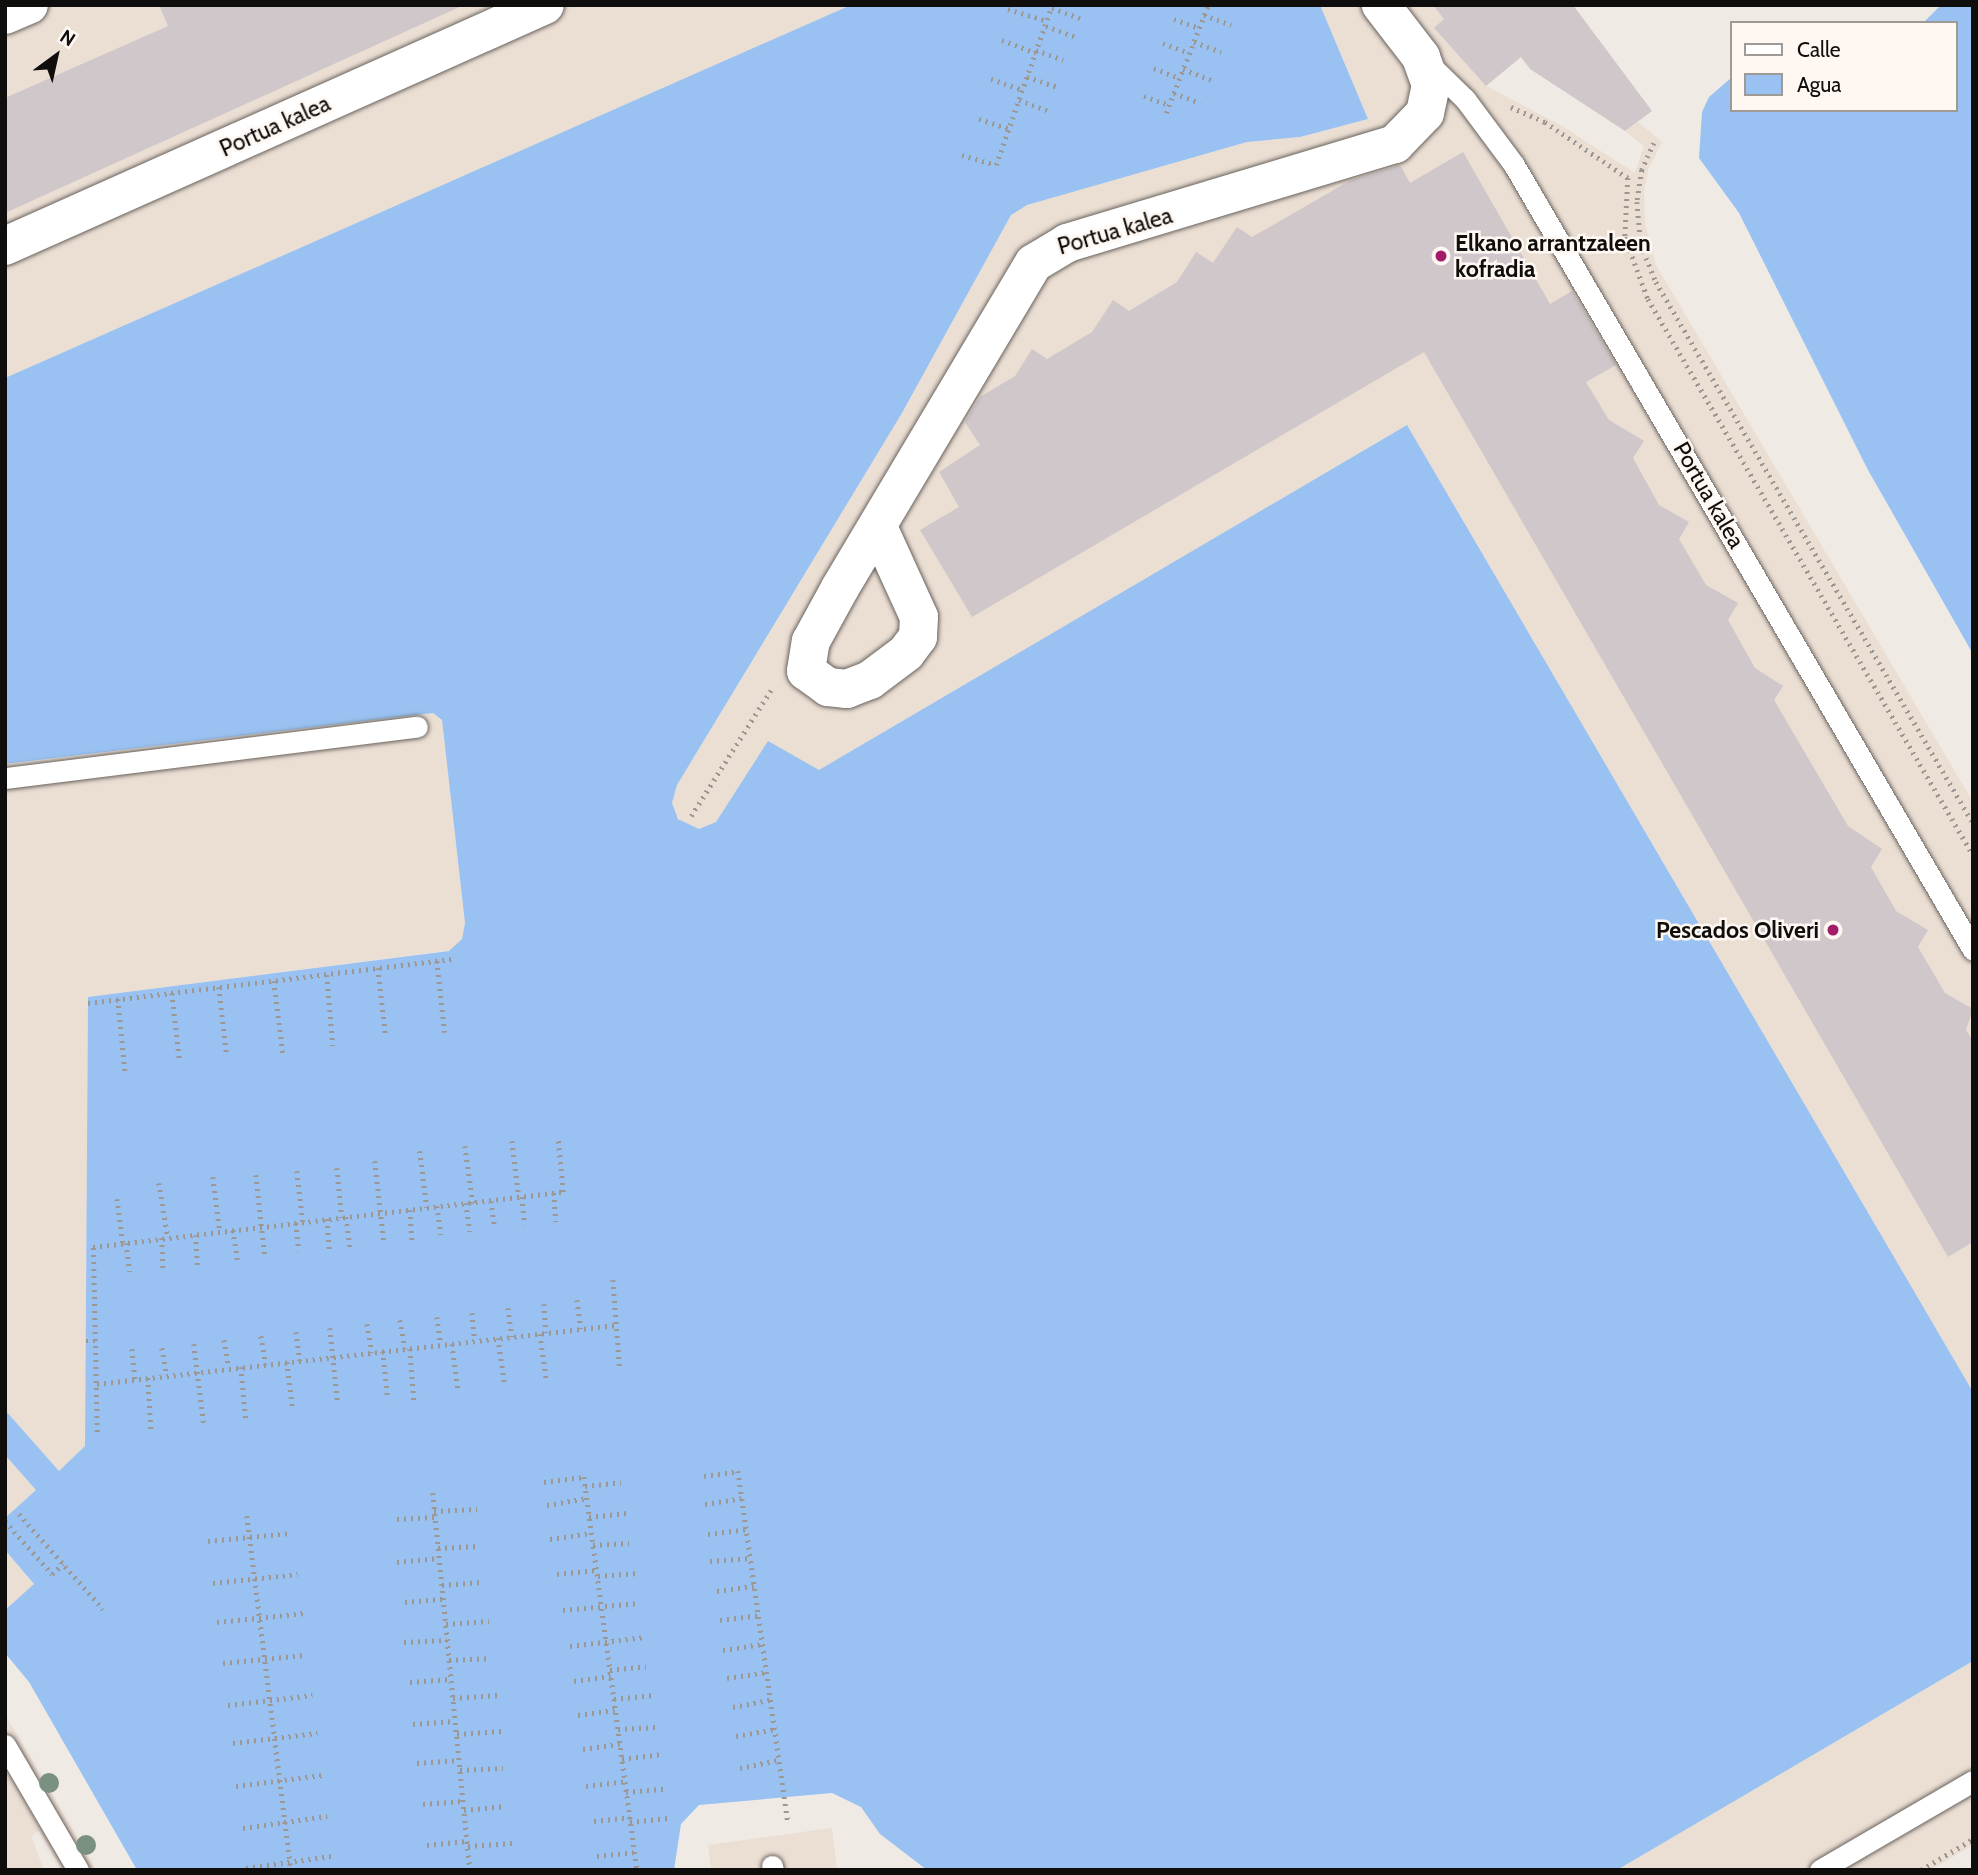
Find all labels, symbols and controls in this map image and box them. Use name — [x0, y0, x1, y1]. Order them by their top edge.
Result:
north arrow — [21, 21, 91, 91]
legend — [1730, 21, 1957, 112]
text: N — [56, 25, 80, 51]
text: Calle — [1797, 37, 1841, 62]
text: Agua — [1797, 72, 1841, 97]
street label: Portua kalea — [215, 89, 335, 163]
street label: Portua kalea — [1054, 201, 1176, 261]
place label: Elkano arrantzaleen kofradia — [1455, 229, 1651, 283]
marker: Elkano arrantzaleen kofradia — [1433, 248, 1449, 264]
street label: Portua kalea — [1668, 437, 1750, 553]
place label: Pescados Oliveri — [1656, 916, 1819, 944]
marker: Pescados Oliveri — [1825, 922, 1841, 938]

